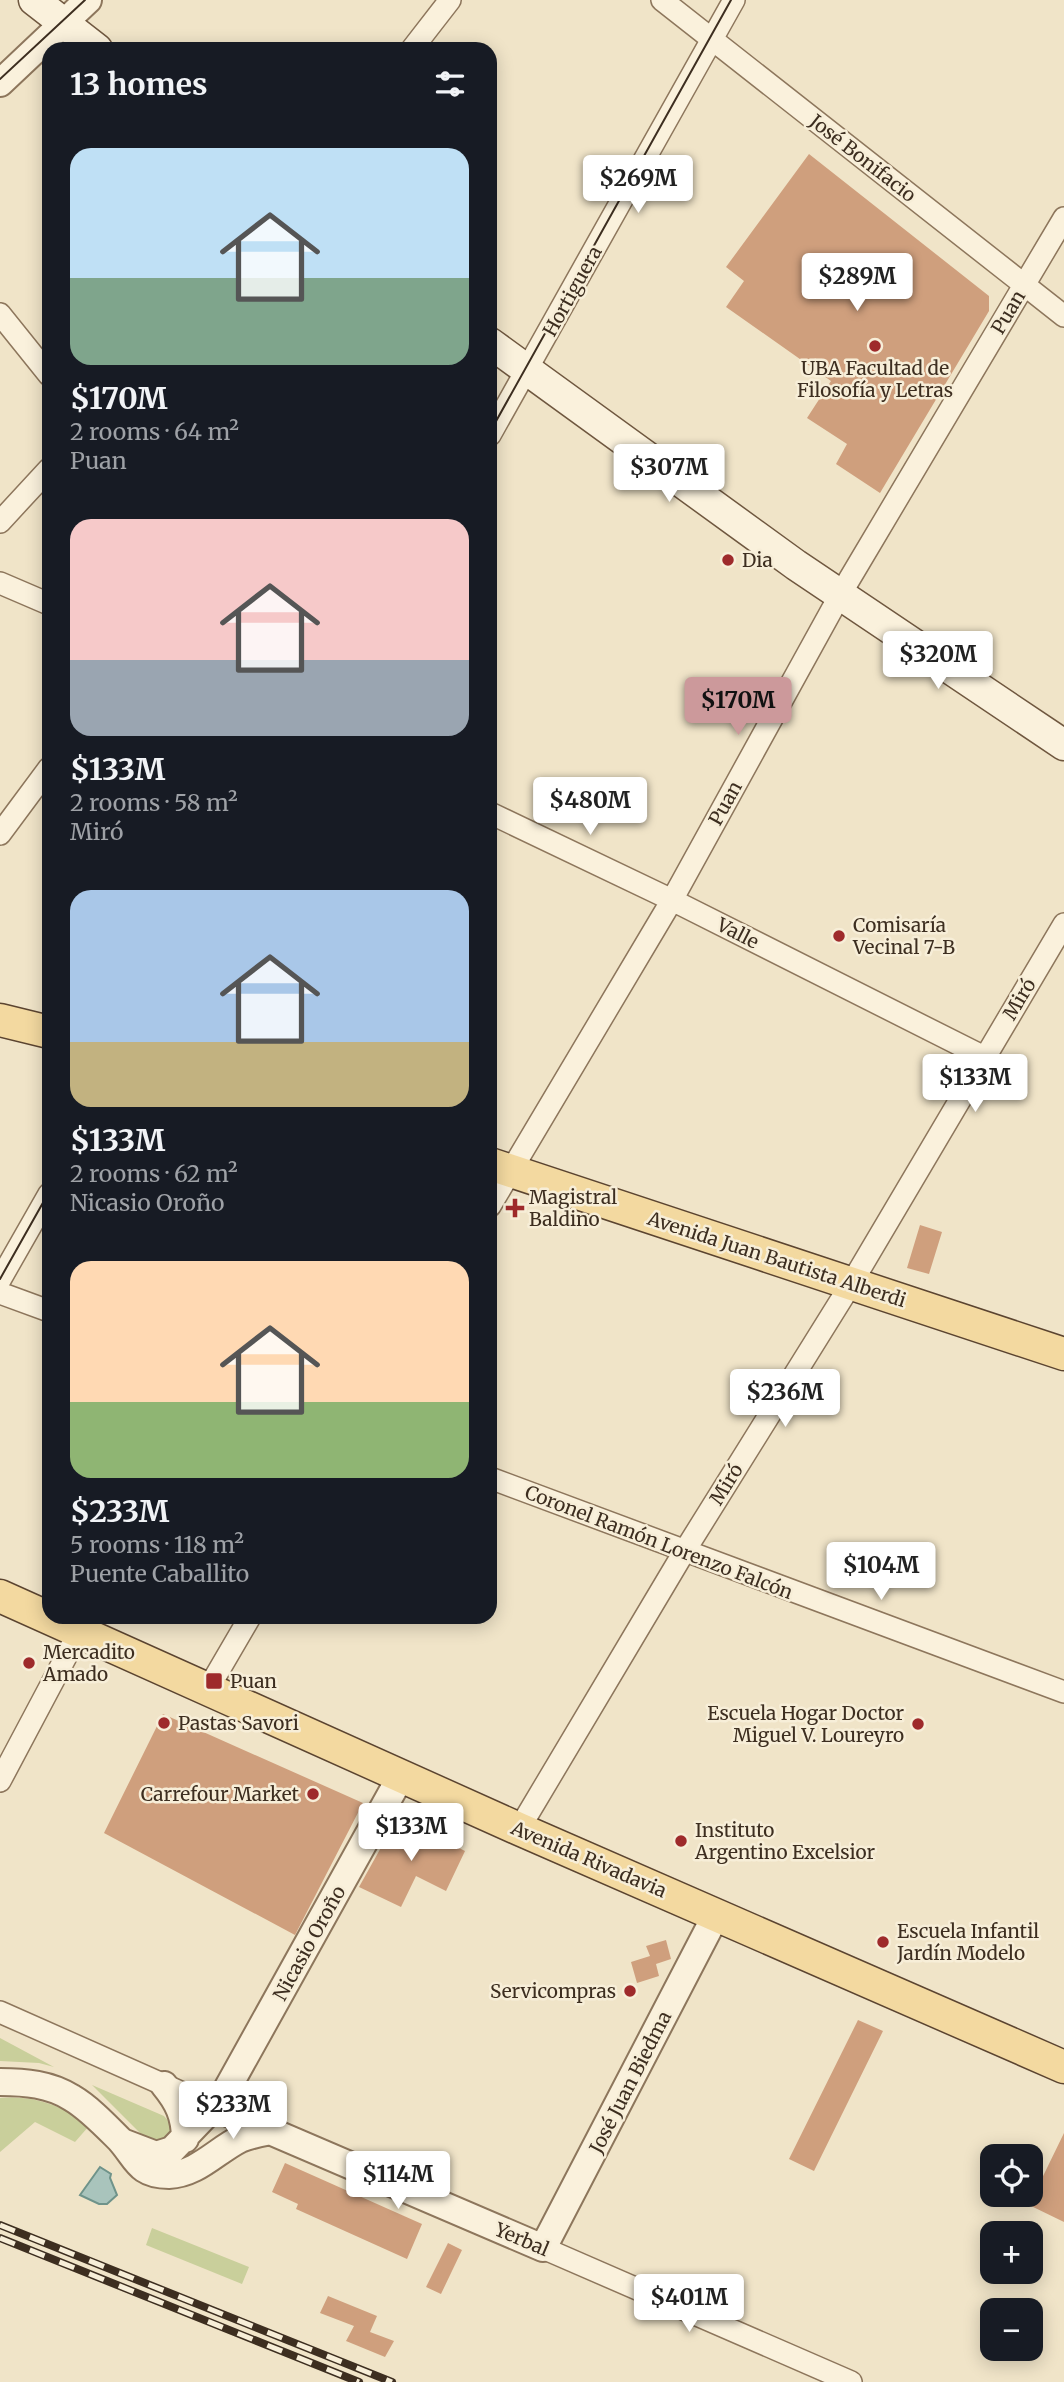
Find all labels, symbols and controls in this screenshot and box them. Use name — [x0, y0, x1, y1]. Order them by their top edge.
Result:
text: 13 homes — [70, 65, 208, 103]
icon: filters — [431, 65, 469, 103]
street label: José Bonifacio — [804, 108, 921, 207]
pin: $269M — [589, 156, 687, 215]
text: $269M — [599, 163, 677, 192]
icon: home — [207, 194, 333, 320]
street label: Hortiguera — [537, 242, 607, 340]
pin: $289M — [808, 254, 906, 313]
text: $289M — [818, 261, 896, 290]
street label: Puan — [986, 285, 1031, 338]
marker: UBA Facultad de Filosofía y Letras — [867, 338, 883, 354]
place label: UBA Facultad de Filosofía y Letras — [797, 356, 953, 402]
text: $170M — [70, 379, 168, 417]
text: 2 rooms · 64 m² — [70, 417, 239, 446]
pin: $307M — [620, 444, 718, 504]
text: Puan — [70, 446, 127, 475]
text: $307M — [630, 452, 708, 481]
place label: Dia — [742, 548, 773, 572]
marker: Dia — [720, 552, 736, 568]
icon: home — [207, 565, 333, 691]
pin: $320M — [889, 632, 987, 691]
text: $320M — [899, 639, 977, 668]
pin: $170M — [689, 678, 787, 737]
text: $170M — [701, 685, 775, 714]
text: $133M — [70, 750, 165, 788]
street label: Puan — [703, 776, 747, 829]
pin: $480M — [541, 778, 639, 837]
text: $480M — [549, 785, 631, 814]
text: 2 rooms · 58 m² — [70, 788, 238, 817]
text: Miró — [70, 817, 123, 846]
street label: Valle — [712, 912, 763, 954]
place label: Comisaría Vecinal 7-B — [852, 913, 955, 959]
marker: Comisaría Vecinal 7-B — [831, 928, 847, 944]
icon: home — [207, 936, 333, 1062]
street label: Miró — [997, 974, 1041, 1024]
pin: $133M — [926, 1054, 1024, 1114]
text: $133M — [939, 1062, 1012, 1091]
text: $133M — [70, 1121, 165, 1159]
text: 2 rooms · 62 m² — [70, 1159, 238, 1188]
place label: Magistral Baldino — [529, 1185, 617, 1231]
text: Nicasio Oroño — [70, 1188, 225, 1217]
marker: Magistral Baldino — [507, 1200, 523, 1216]
street label: Avenida Juan Bautista Alberdi — [644, 1206, 909, 1312]
icon: home — [207, 1307, 333, 1433]
pin: $236M — [736, 1370, 834, 1429]
text: $236M — [746, 1377, 824, 1406]
street label: Miró — [704, 1459, 748, 1509]
street label: Coronel Ramón Lorenzo Falcón — [522, 1480, 797, 1604]
text: $233M — [70, 1492, 169, 1530]
text: 5 rooms · 118 m² — [70, 1530, 244, 1559]
pin: $104M — [832, 1542, 930, 1602]
text: $104M — [843, 1550, 919, 1579]
text: Puente Caballito — [70, 1559, 249, 1588]
place label: Mercadito Amado — [42, 1640, 135, 1686]
marker: Mercadito Amado — [21, 1655, 37, 1671]
place label: Puan — [230, 1669, 277, 1693]
marker: Puan — [204, 1671, 224, 1691]
place label: Escuela Hogar Doctor Miguel V. Loureyro — [707, 1701, 904, 1747]
place label: Pastas Savori — [178, 1711, 299, 1735]
marker: Pastas Savori — [156, 1715, 172, 1731]
marker: Escuela Hogar Doctor Miguel V. Loureyro — [910, 1716, 926, 1732]
place label: Carrefour Market — [141, 1782, 300, 1806]
marker: Carrefour Market — [305, 1786, 321, 1802]
pin: $133M — [362, 1804, 460, 1863]
text: $133M — [375, 1811, 448, 1840]
street label: Avenida Rivadavia — [507, 1815, 670, 1903]
place label: Instituto Argentino Excelsior — [694, 1818, 875, 1864]
marker: Instituto Argentino Excelsior — [673, 1833, 689, 1849]
street label: Nicasio Oroño — [268, 1881, 350, 2005]
place label: Escuela Infantil Jardín Modelo — [896, 1919, 1039, 1965]
marker: Escuela Infantil Jardín Modelo — [875, 1934, 891, 1950]
place label: Servicompras — [490, 1979, 616, 2003]
marker: Servicompras — [622, 1983, 638, 1999]
street label: José Juan Biedma — [583, 2007, 676, 2158]
pin: $233M — [184, 2082, 282, 2141]
text: $233M — [195, 2089, 271, 2118]
map controls — [980, 2144, 1043, 2361]
button: locate — [980, 2144, 1043, 2207]
pin: $114M — [349, 2152, 447, 2211]
text: $114M — [362, 2159, 434, 2188]
street label: Yerbal — [490, 2216, 553, 2261]
button: + — [980, 2221, 1043, 2284]
pin: $401M — [640, 2274, 738, 2334]
text: $401M — [650, 2282, 728, 2311]
button: − — [980, 2298, 1043, 2361]

